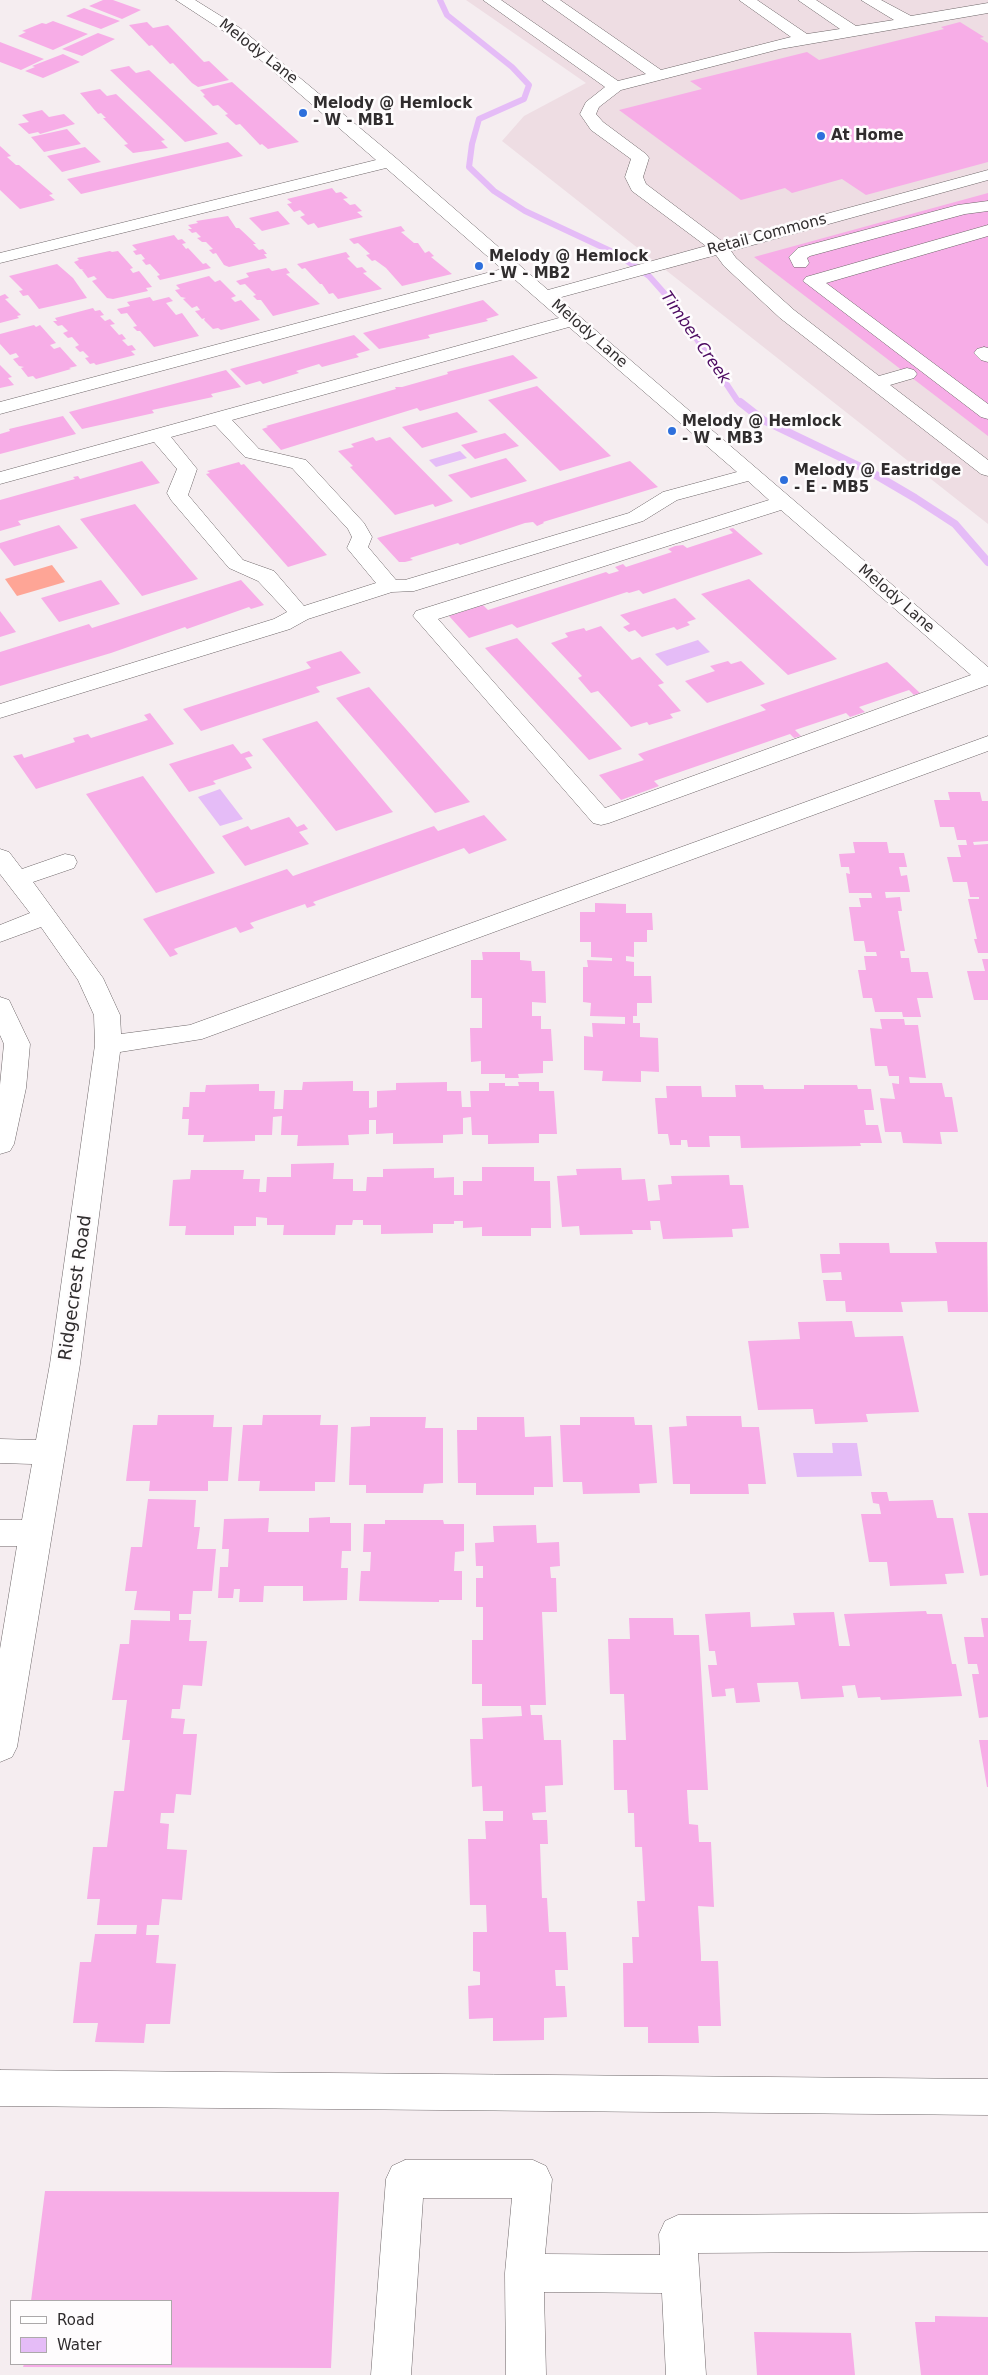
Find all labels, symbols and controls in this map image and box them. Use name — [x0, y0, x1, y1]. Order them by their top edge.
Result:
street label: Melody Lane — [215, 16, 301, 88]
place label: Melody @ Hemlock - W - MB1 — [313, 95, 472, 130]
marker: Melody @ Hemlock - W - MB1 — [297, 107, 309, 119]
place label: At Home — [831, 127, 904, 145]
marker: At Home — [815, 130, 827, 142]
street label: Retail Commons — [705, 210, 829, 260]
place label: Melody @ Hemlock - W - MB2 — [489, 248, 648, 283]
marker: Melody @ Hemlock - W - MB2 — [473, 260, 485, 272]
water label: Timber Creek — [656, 288, 734, 388]
street label: Melody Lane — [547, 296, 631, 372]
place label: Melody @ Hemlock - W - MB3 — [682, 413, 841, 448]
marker: Melody @ Hemlock - W - MB3 — [666, 425, 678, 437]
place label: Melody @ Eastridge - E - MB5 — [794, 462, 961, 497]
marker: Melody @ Eastridge - E - MB5 — [778, 474, 790, 486]
street label: Melody Lane — [854, 561, 938, 637]
street label: Ridgecrest Road — [55, 1214, 97, 1362]
legend — [10, 2300, 172, 2365]
text: Road — [57, 2311, 95, 2329]
text: Water — [57, 2336, 101, 2354]

